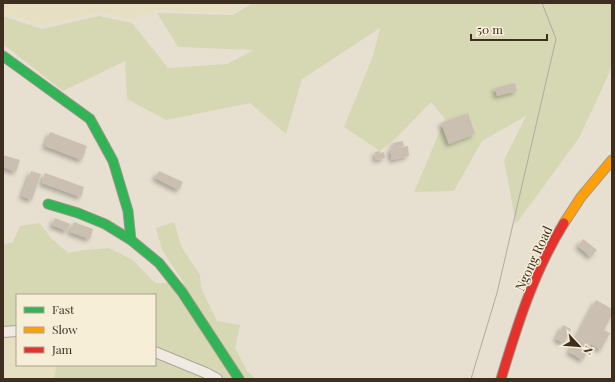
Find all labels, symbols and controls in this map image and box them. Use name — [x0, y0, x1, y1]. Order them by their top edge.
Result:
scale bar — [471, 16, 547, 42]
text: 50 m — [477, 21, 503, 37]
street label: Ngong Road — [510, 222, 556, 293]
legend — [16, 294, 156, 366]
text: Fast — [52, 301, 75, 317]
text: Slow — [52, 321, 78, 337]
north arrow — [559, 326, 599, 366]
text: Jam — [51, 341, 73, 357]
text: N — [580, 344, 597, 358]

